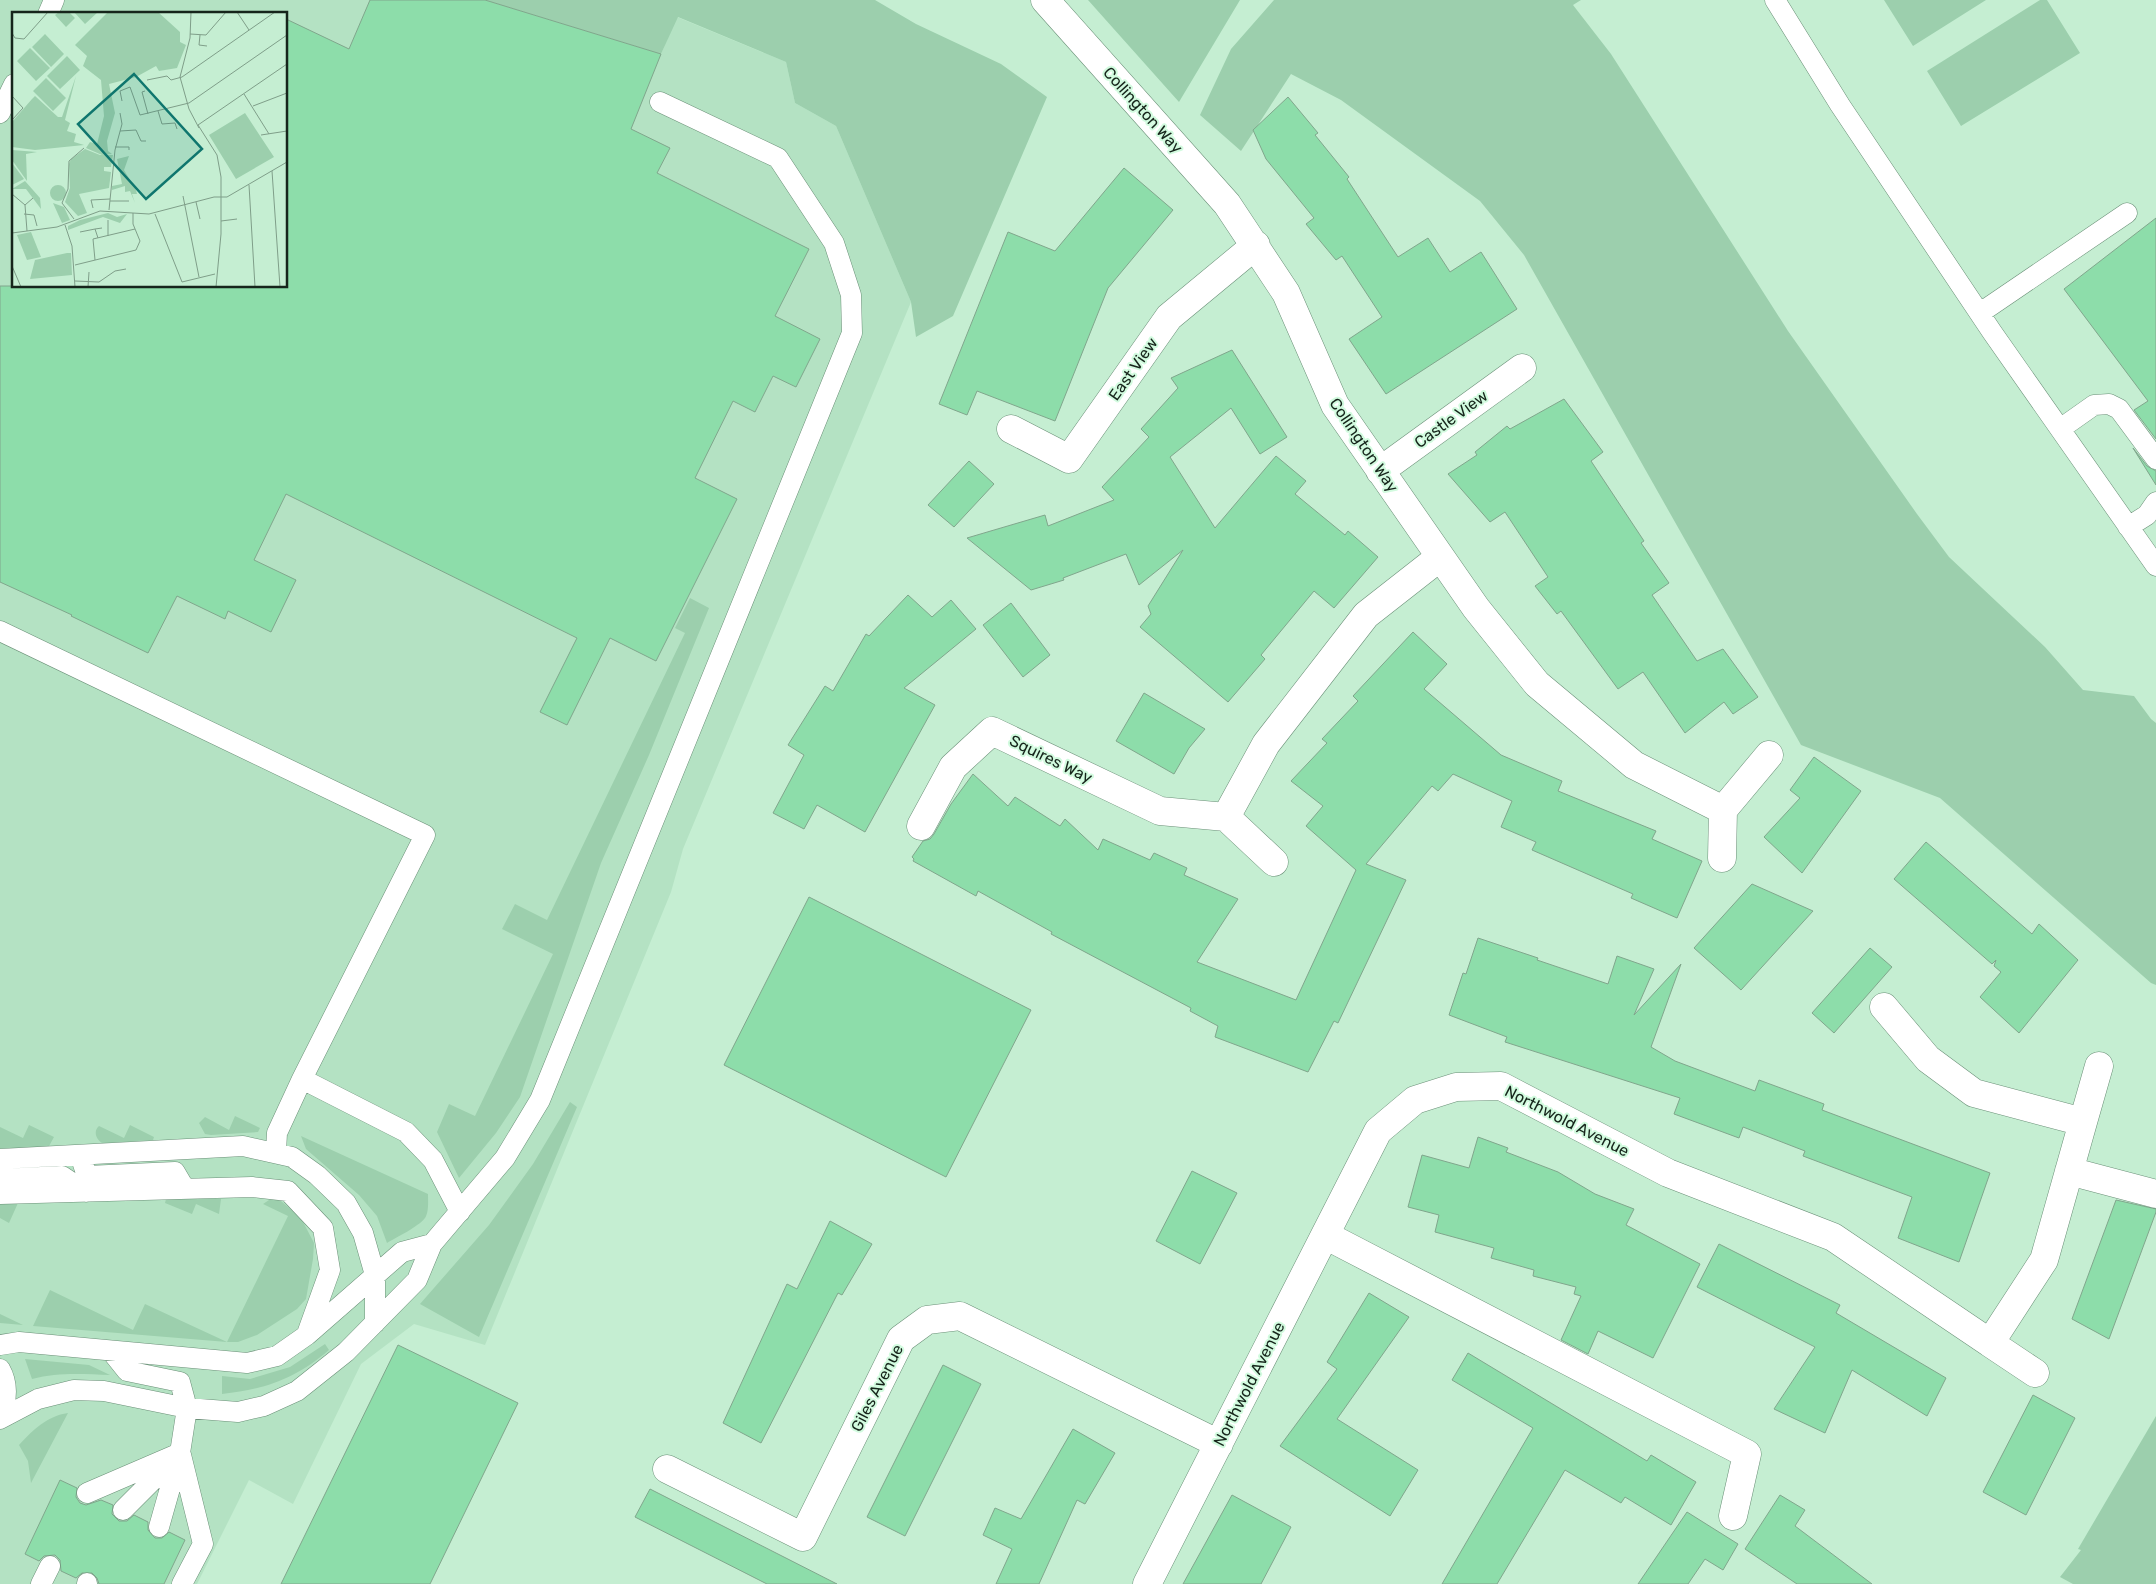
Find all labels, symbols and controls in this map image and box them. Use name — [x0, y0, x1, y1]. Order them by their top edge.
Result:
inset map — [12, 12, 288, 288]
street label: Collington Way — [1099, 63, 1187, 157]
street label: East View — [1104, 334, 1162, 404]
street label: Castle View — [1411, 386, 1492, 452]
street label: Collington Way — [1326, 394, 1403, 496]
street label: Squires Way — [1007, 731, 1096, 787]
street label: Northwold Avenue — [1502, 1081, 1632, 1161]
street label: Northwold Avenue — [1209, 1319, 1289, 1449]
street label: Giles Avenue — [847, 1341, 907, 1435]

